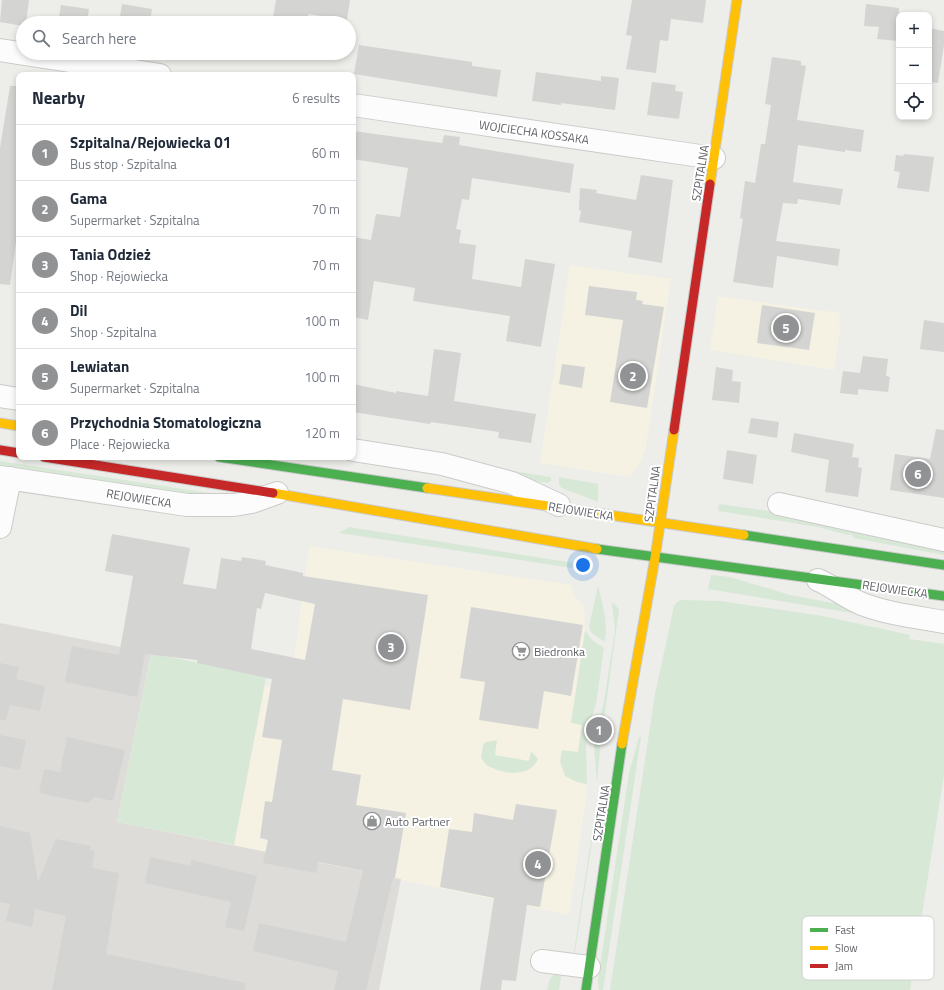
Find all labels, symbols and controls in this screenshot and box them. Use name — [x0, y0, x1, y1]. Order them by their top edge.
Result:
map controls — [896, 12, 932, 120]
button: + — [896, 12, 932, 48]
search box — [16, 16, 356, 60]
icon: search — [30, 27, 52, 49]
text: Search here — [62, 27, 136, 50]
button: − — [896, 48, 932, 84]
button: locate — [896, 84, 932, 120]
text: Nearby — [32, 85, 85, 111]
text: 6 results — [292, 88, 340, 108]
street label: WOJCIECHA KOSSAKA — [478, 115, 590, 149]
text: Szpitalna/Rejowiecka 01 — [70, 131, 231, 154]
text: 1 — [41, 143, 49, 163]
text: 60 m — [312, 143, 340, 163]
street label: SZPITALNA — [686, 143, 714, 203]
text: Bus stop · Szpitalna — [70, 154, 177, 174]
text: Gama — [70, 187, 107, 210]
text: 2 — [41, 199, 49, 219]
text: 70 m — [312, 199, 340, 219]
text: Supermarket · Szpitalna — [70, 210, 200, 230]
text: Tania Odzież — [70, 243, 151, 266]
text: 3 — [41, 255, 49, 275]
text: 70 m — [312, 255, 340, 275]
text: Shop · Rejowiecka — [70, 266, 168, 286]
text: Dil — [70, 299, 88, 322]
text: 4 — [41, 311, 49, 331]
text: 100 m — [304, 311, 340, 331]
pin: 5 — [773, 313, 799, 343]
text: Shop · Szpitalna — [70, 322, 156, 342]
text: Lewiatan — [70, 355, 129, 378]
pin: 2 — [620, 361, 646, 391]
text: 5 — [41, 367, 49, 387]
text: 100 m — [304, 367, 340, 387]
text: Supermarket · Szpitalna — [70, 378, 200, 398]
text: Przychodnia Stomatologiczna — [70, 411, 262, 434]
text: 6 — [41, 423, 49, 443]
text: 120 m — [304, 423, 340, 443]
text: Place · Rejowiecka — [70, 434, 170, 454]
pin: 6 — [905, 459, 931, 489]
street label: SZPITALNA — [639, 464, 665, 524]
street label: REJOWIECKA — [105, 483, 173, 513]
street label: REJOWIECKA — [547, 496, 615, 526]
your location — [573, 555, 593, 575]
street label: REJOWIECKA — [861, 575, 929, 603]
pin: 3 — [378, 632, 404, 662]
supermarket icon: Biedronka — [511, 641, 531, 661]
place label: Biedronka — [534, 642, 585, 661]
pin: 1 — [586, 715, 612, 745]
street label: SZPITALNA — [587, 783, 615, 843]
shop icon: Auto Partner — [362, 811, 382, 831]
place label: Auto Partner — [385, 812, 450, 831]
pin: 4 — [525, 849, 551, 879]
legend — [802, 916, 934, 980]
text: Fast — [835, 922, 855, 938]
text: Slow — [835, 940, 858, 956]
text: Jam — [835, 958, 853, 974]

